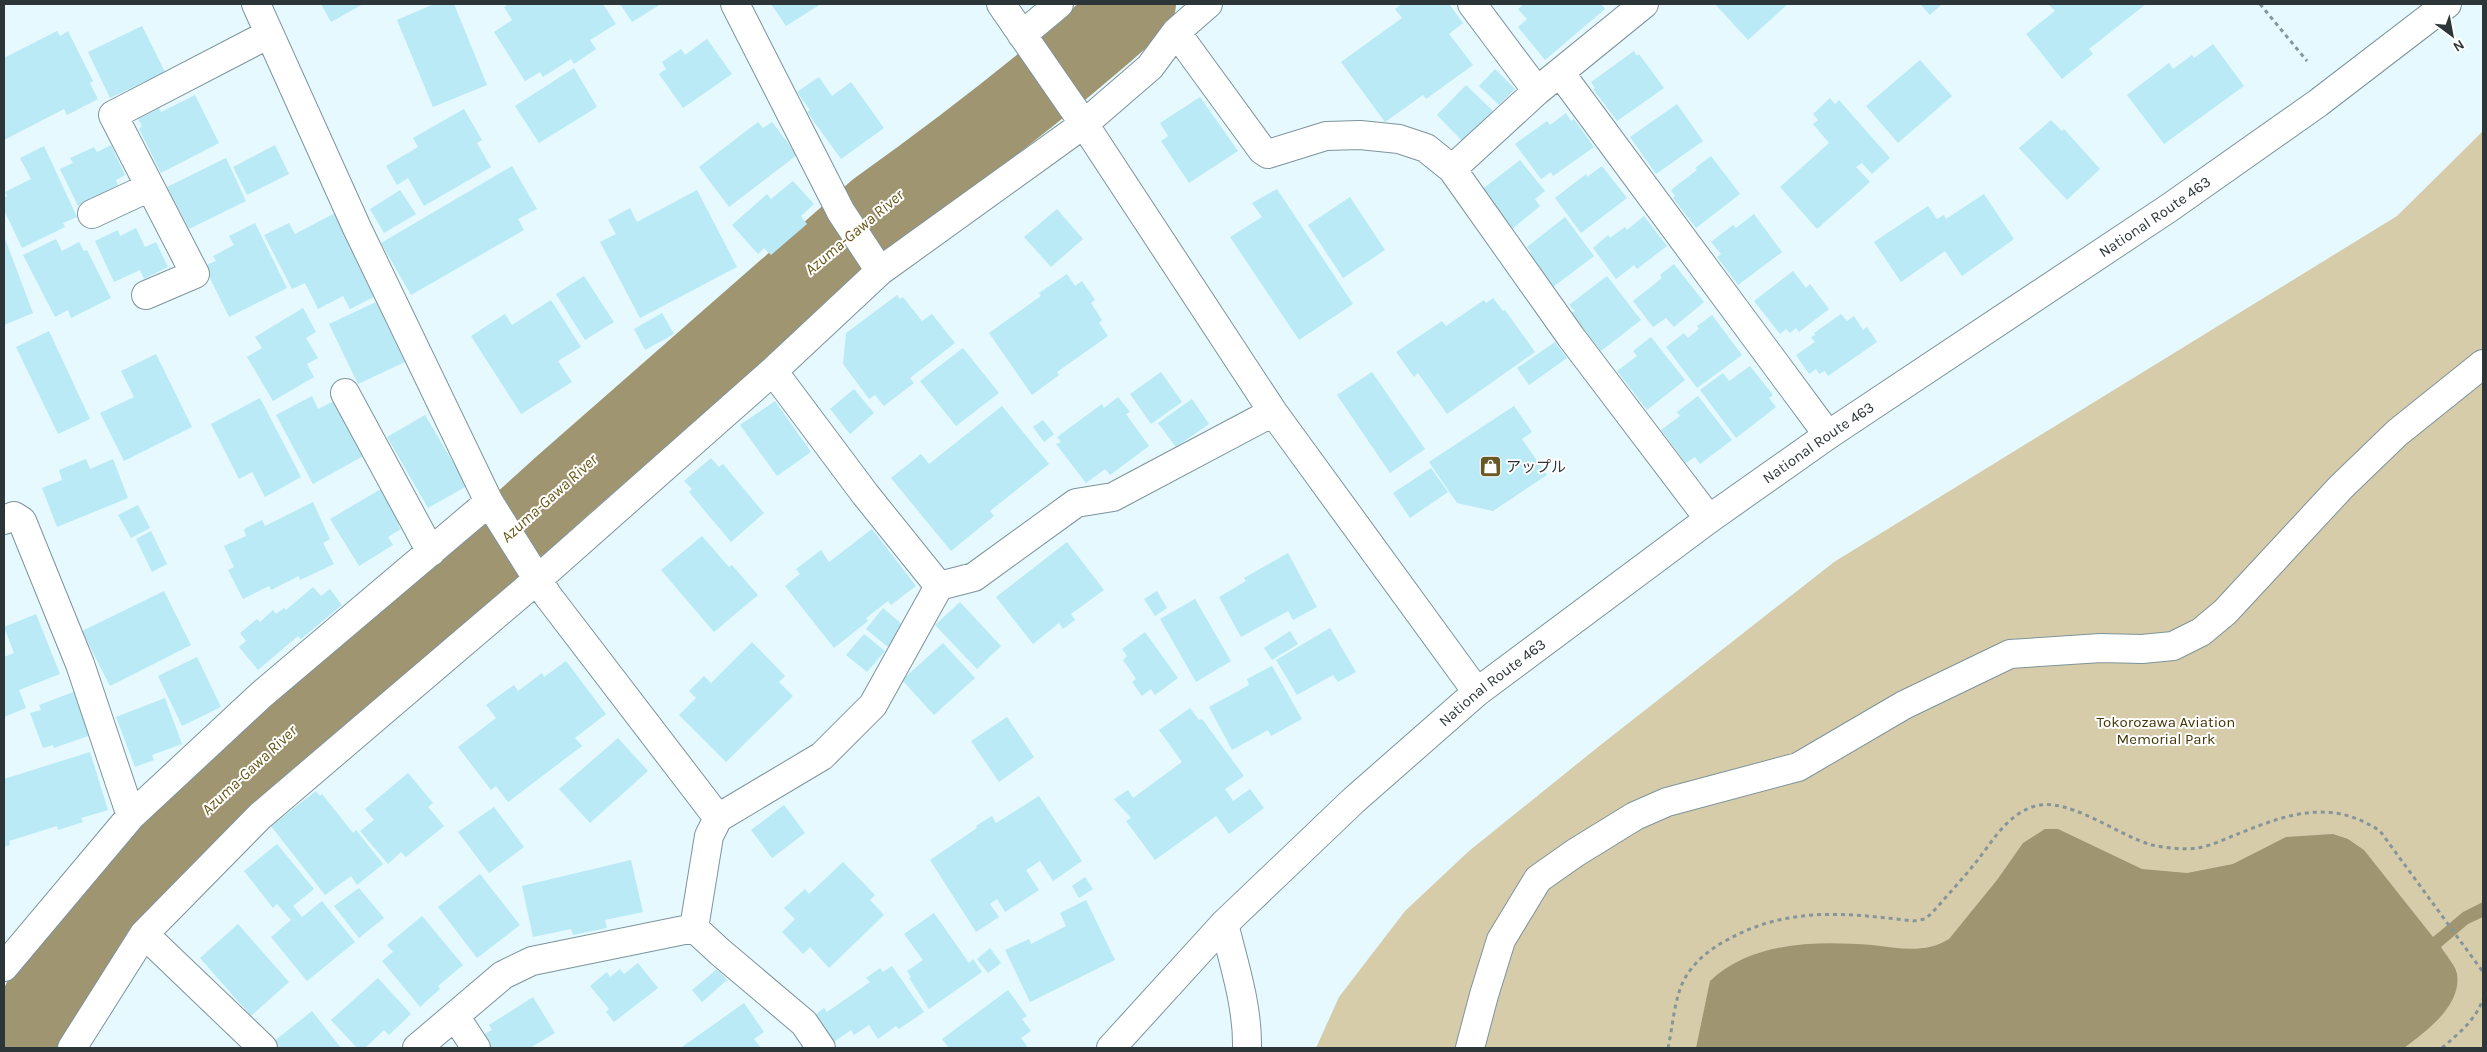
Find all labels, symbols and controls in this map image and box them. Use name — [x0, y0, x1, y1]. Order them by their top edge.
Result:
north arrow — [2427, 10, 2477, 60]
text: N — [2450, 36, 2467, 55]
street label: National Route 463 — [2095, 173, 2214, 261]
water label: Azuma-Gawa River — [801, 185, 908, 279]
street label: National Route 463 — [1759, 398, 1877, 487]
water label: Azuma-Gawa River — [497, 449, 601, 546]
shop icon: アップル — [1478, 455, 1502, 479]
place label: アップル — [1506, 458, 1566, 476]
street label: National Route 463 — [1435, 635, 1549, 730]
park label: Tokorozawa Aviation Memorial Park — [2097, 713, 2235, 748]
water label: Azuma-Gawa River — [198, 721, 301, 819]

